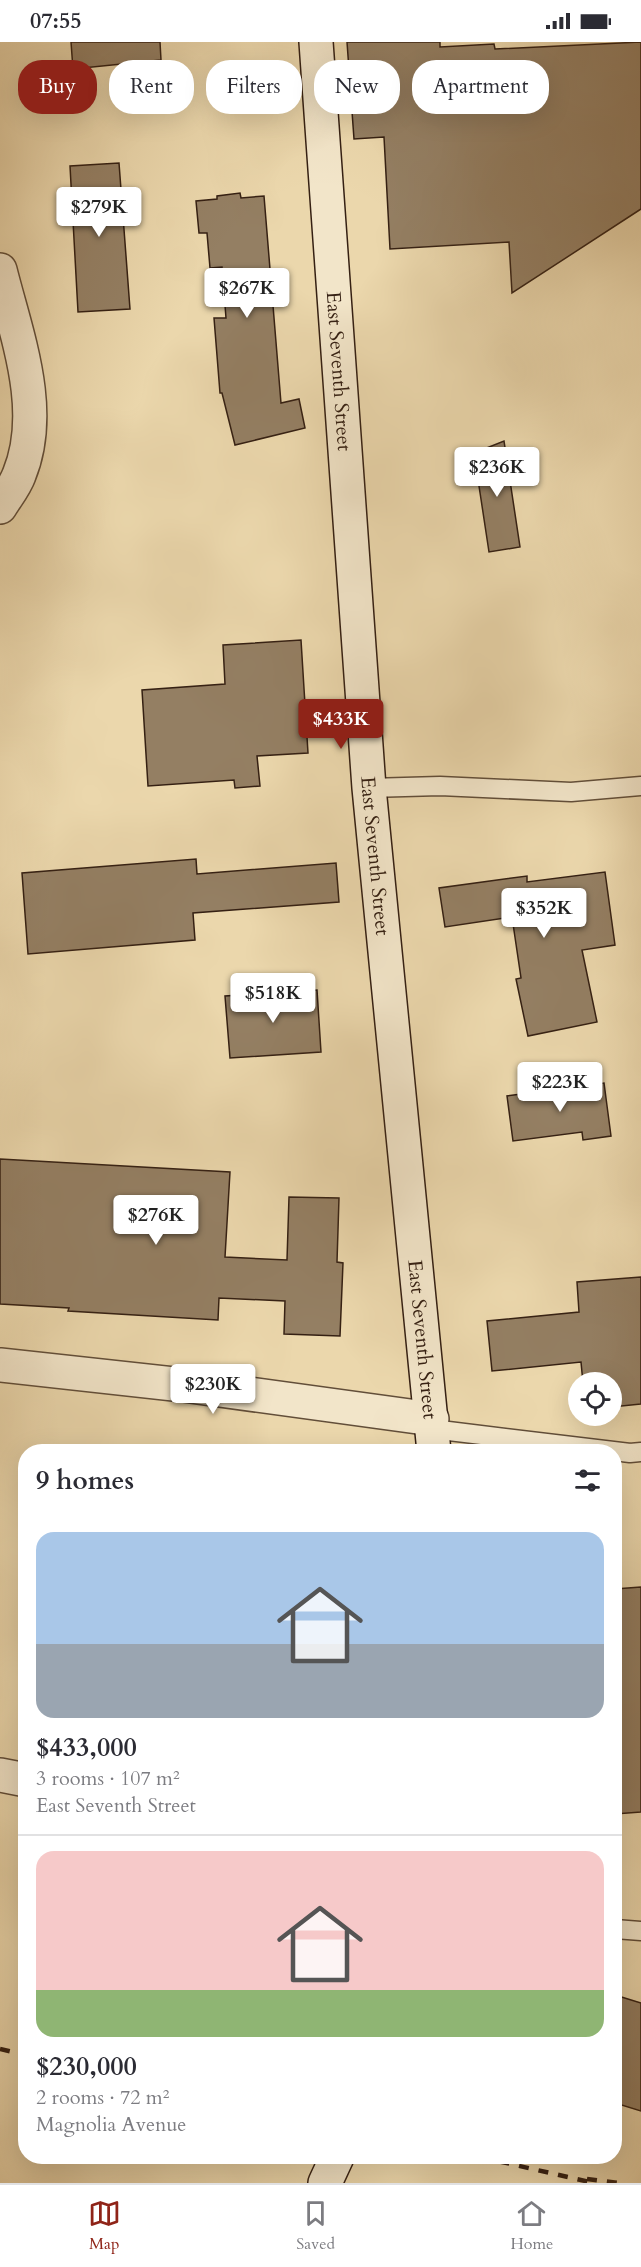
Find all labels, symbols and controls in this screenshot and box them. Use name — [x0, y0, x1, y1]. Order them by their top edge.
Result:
text: 07:55 — [30, 6, 81, 36]
chip: Buy — [18, 60, 97, 114]
chip: Rent — [109, 60, 194, 114]
chip: Filters — [206, 60, 302, 114]
chip: New — [314, 60, 400, 114]
chip: Apartment — [412, 60, 549, 114]
pin: $279K — [57, 187, 141, 238]
text: $279K — [70, 193, 128, 220]
pin: $267K — [205, 268, 289, 319]
text: $267K — [218, 274, 276, 301]
street label: East Seventh Street — [320, 290, 359, 453]
pin: $236K — [455, 447, 539, 498]
text: $236K — [468, 453, 526, 480]
pin: $433K — [299, 699, 383, 750]
text: $433K — [312, 705, 370, 732]
street label: East Seventh Street — [355, 775, 397, 937]
pin: $352K — [502, 888, 586, 939]
text: $352K — [515, 894, 573, 921]
pin: $518K — [231, 973, 315, 1024]
text: $518K — [244, 979, 302, 1006]
pin: $223K — [518, 1062, 602, 1113]
text: $223K — [531, 1068, 589, 1095]
pin: $276K — [114, 1195, 198, 1246]
text: $276K — [127, 1201, 185, 1228]
street label: East Seventh Street — [402, 1259, 444, 1421]
pin: $230K — [171, 1364, 255, 1415]
text: $230K — [184, 1370, 242, 1397]
map controls — [568, 1372, 622, 1426]
button: locate — [568, 1372, 622, 1426]
text: 9 homes — [36, 1463, 134, 1498]
icon: filters — [571, 1464, 604, 1497]
icon: home — [266, 1571, 374, 1679]
text: $433,000 — [36, 1730, 137, 1765]
text: 3 rooms · 107 m² — [36, 1765, 180, 1792]
text: East Seventh Street — [36, 1792, 196, 1819]
icon: home — [266, 1890, 374, 1998]
text: $230,000 — [36, 2049, 137, 2084]
text: 2 rooms · 72 m² — [36, 2084, 169, 2111]
text: Magnolia Avenue — [36, 2111, 186, 2138]
tab: Map — [88, 2197, 121, 2255]
tab: Saved — [296, 2197, 335, 2255]
tab: Home — [510, 2197, 553, 2255]

